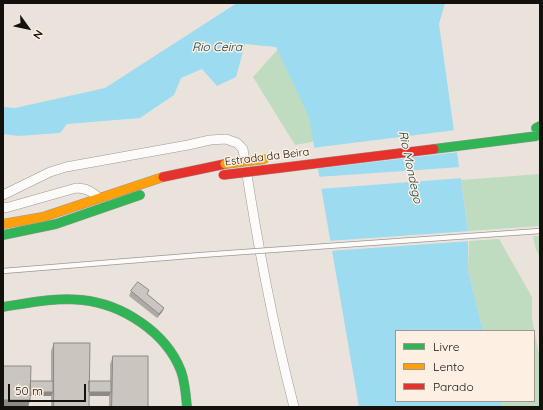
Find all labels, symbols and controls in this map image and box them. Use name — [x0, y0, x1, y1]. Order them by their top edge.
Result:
north arrow — [8, 8, 48, 48]
text: N — [30, 27, 46, 42]
water label: Rio Ceira — [192, 40, 242, 54]
water label: Rio Mondego — [395, 129, 425, 205]
street label: Estrada da Beira — [224, 145, 310, 169]
legend — [395, 330, 535, 402]
text: Livre — [433, 339, 459, 354]
text: Lento — [433, 359, 464, 374]
scale bar — [10, 376, 88, 402]
text: Parado — [433, 379, 474, 394]
text: 50 m — [15, 383, 43, 398]

